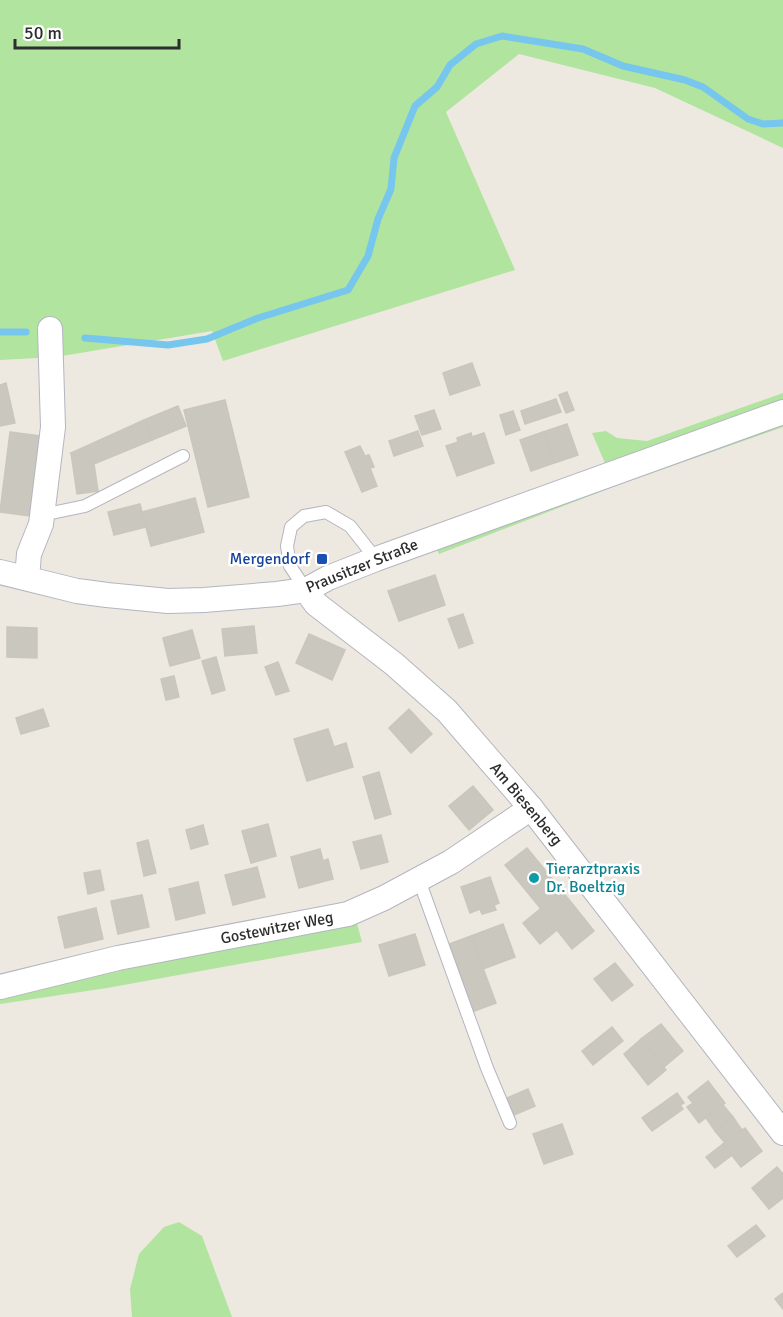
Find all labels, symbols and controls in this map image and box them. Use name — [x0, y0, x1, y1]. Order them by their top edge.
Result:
scale bar — [15, 12, 178, 50]
text: 50 m — [24, 22, 62, 44]
street label: Prausitzer Straße — [303, 534, 421, 598]
place label: Mergendorf — [230, 549, 311, 569]
marker: Mergendorf — [315, 552, 329, 566]
street label: Am Biesenberg — [485, 758, 567, 850]
place label: Tierarztpraxis Dr. Boeltzig — [546, 859, 640, 897]
marker: Tierarztpraxis Dr. Boeltzig — [527, 871, 541, 885]
street label: Gostewitzer Weg — [219, 907, 335, 949]

